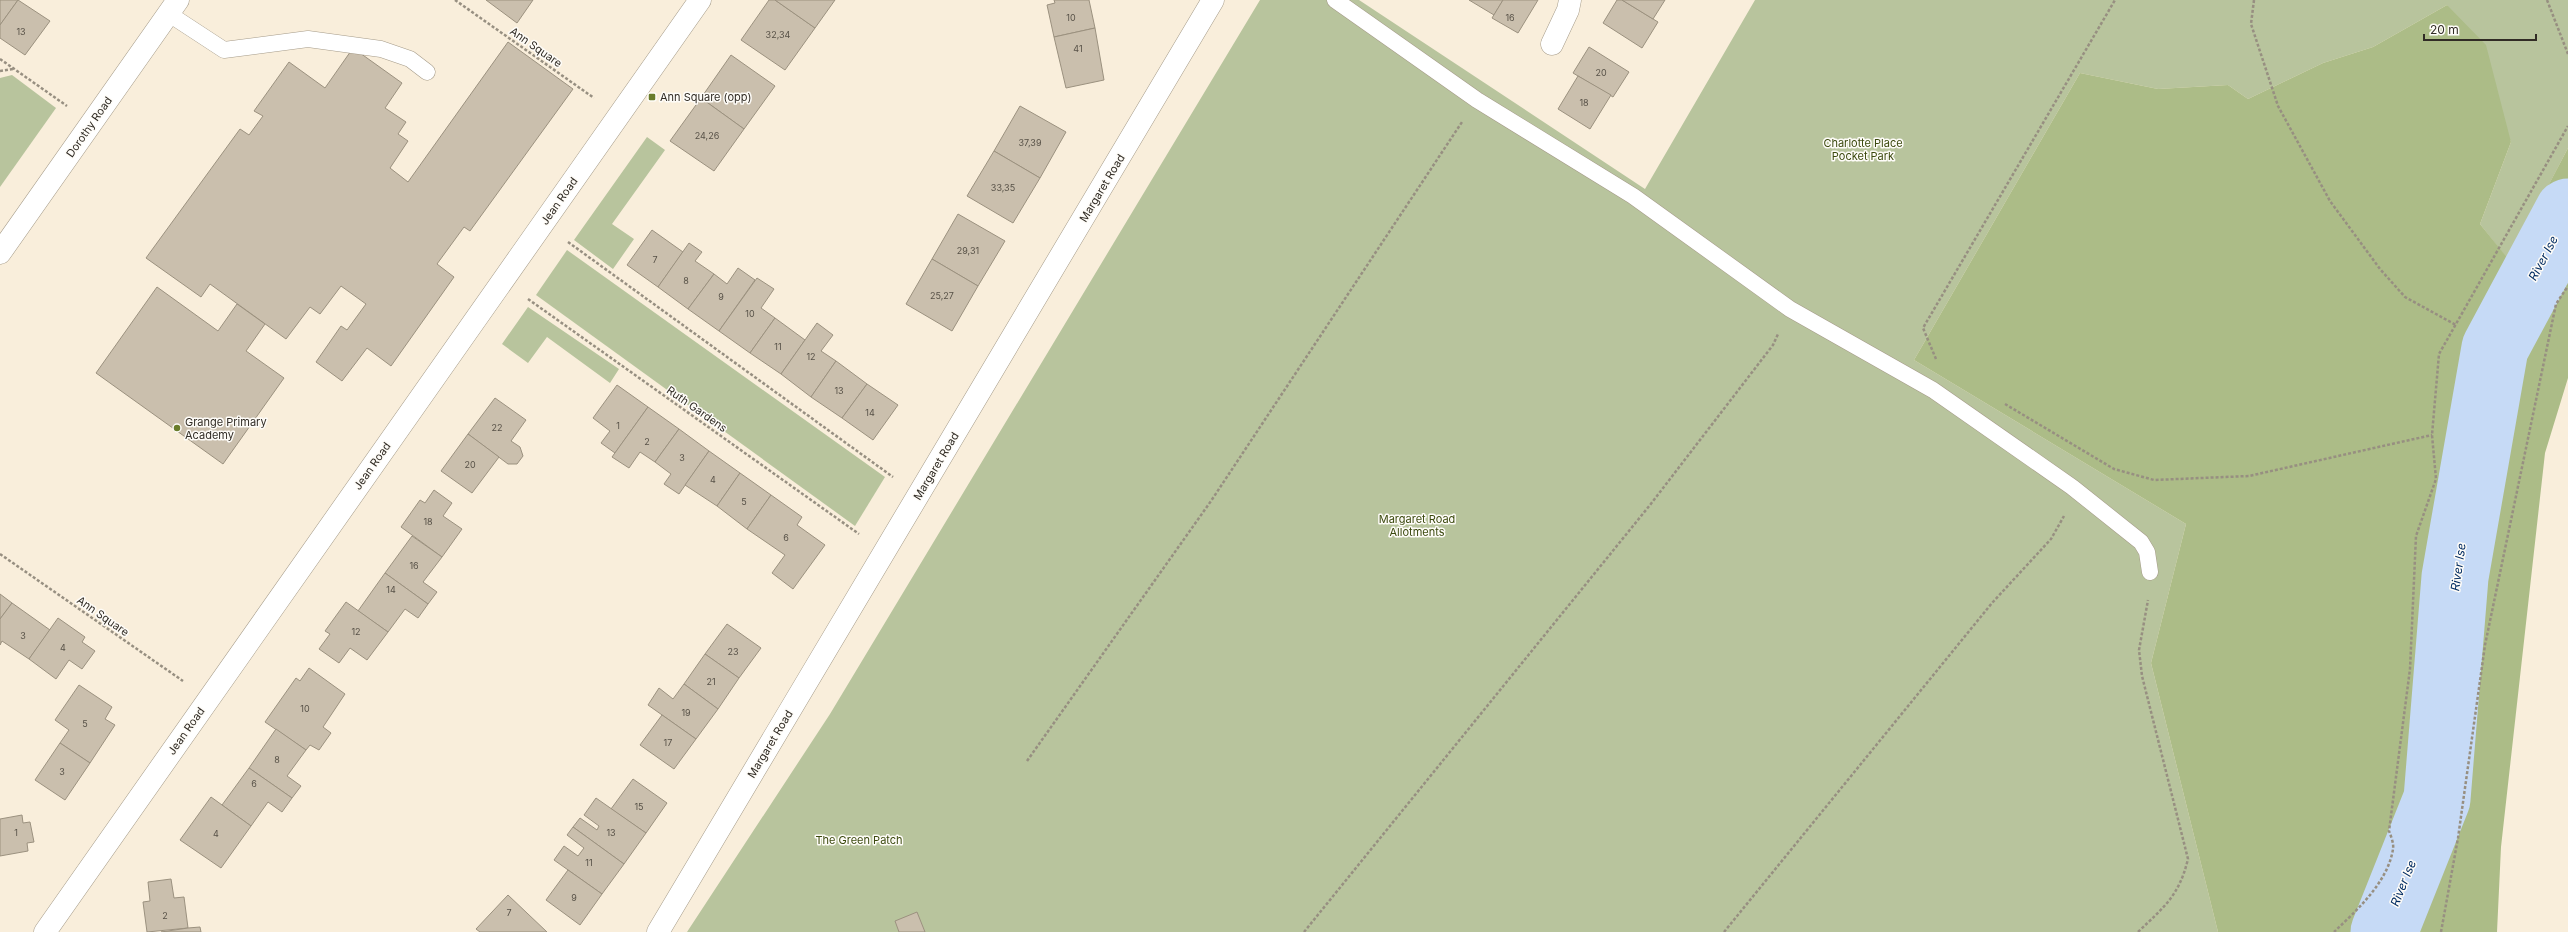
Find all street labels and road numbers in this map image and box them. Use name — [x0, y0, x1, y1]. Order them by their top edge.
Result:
street label: Ann Square — [507, 24, 565, 70]
street label: Dorothy Road — [63, 94, 115, 160]
street label: Margaret Road — [1076, 152, 1128, 224]
street label: Jean Road — [537, 174, 581, 228]
street label: Ruth Gardens — [664, 383, 730, 435]
street label: Margaret Road — [910, 430, 962, 502]
street label: Jean Road — [350, 439, 394, 493]
street label: Ann Square — [74, 593, 132, 639]
street label: Jean Road — [164, 704, 208, 758]
street label: Margaret Road — [744, 708, 796, 780]

